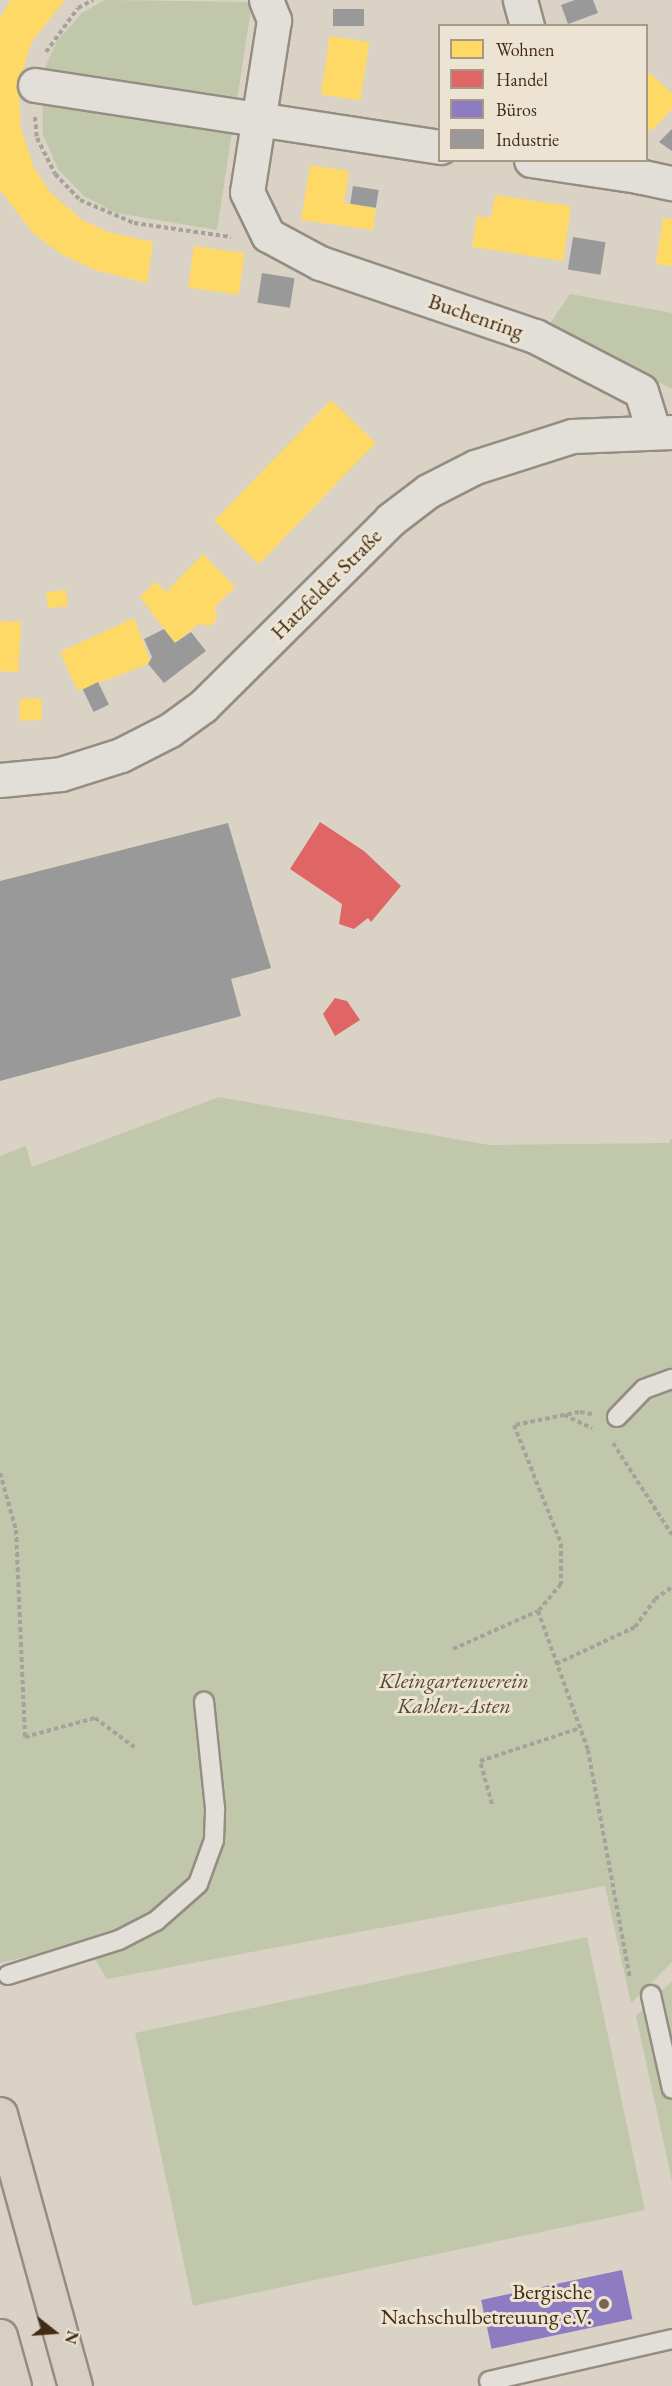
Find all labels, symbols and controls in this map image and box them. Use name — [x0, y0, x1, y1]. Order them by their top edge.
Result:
legend — [438, 24, 648, 162]
text: Wohnen — [496, 38, 555, 61]
text: Handel — [496, 68, 548, 91]
text: Büros — [496, 98, 537, 121]
text: Industrie — [496, 128, 559, 151]
street label: Buchenring — [425, 287, 527, 345]
street label: Hatzfelder Straße — [265, 523, 387, 645]
park label: Kleingartenverein Kahlen-Asten — [379, 1667, 529, 1718]
place label: Bergische Nachschulbetreuung e.V. — [381, 2278, 592, 2330]
marker: Bergische Nachschulbetreuung e.V. — [597, 2297, 611, 2311]
north arrow — [24, 2302, 84, 2362]
text: N — [60, 2328, 84, 2347]

